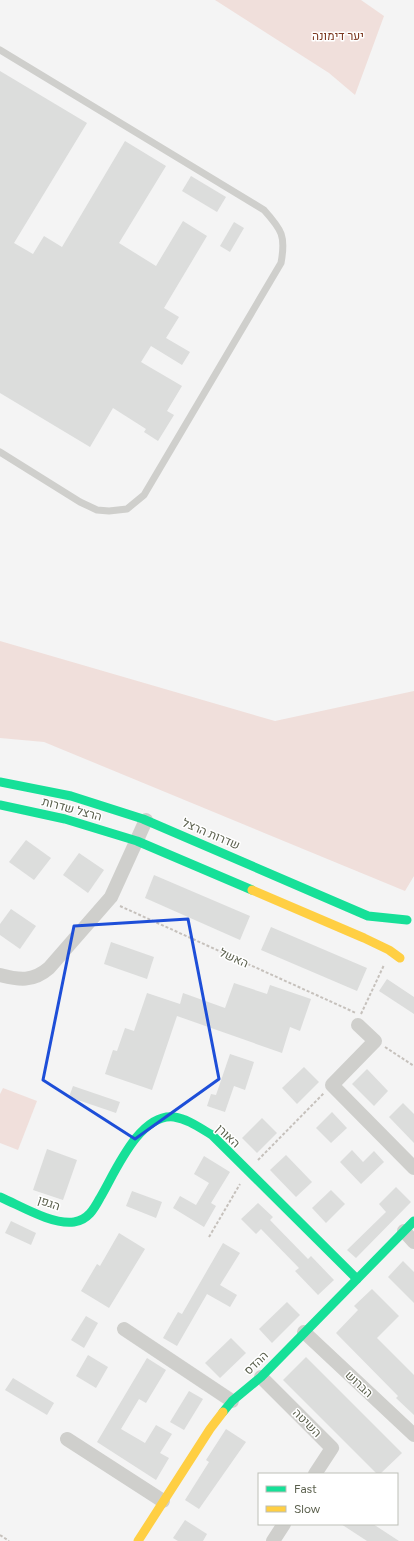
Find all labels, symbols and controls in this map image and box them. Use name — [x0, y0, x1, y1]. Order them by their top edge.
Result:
park label: יער דימונה — [312, 29, 364, 43]
street label: הרצל שדרות — [41, 794, 103, 824]
street label: שדרות הרצל — [180, 816, 242, 852]
street label: האשל — [217, 945, 251, 971]
street label: האורן — [213, 1121, 243, 1151]
street label: הגפן — [36, 1193, 62, 1213]
street label: ההדס — [241, 1348, 271, 1378]
street label: הברוש — [342, 1368, 376, 1400]
street label: השיטה — [290, 1406, 324, 1440]
legend — [258, 1473, 398, 1525]
text: Fast — [294, 1482, 317, 1496]
text: Slow — [294, 1502, 321, 1516]

